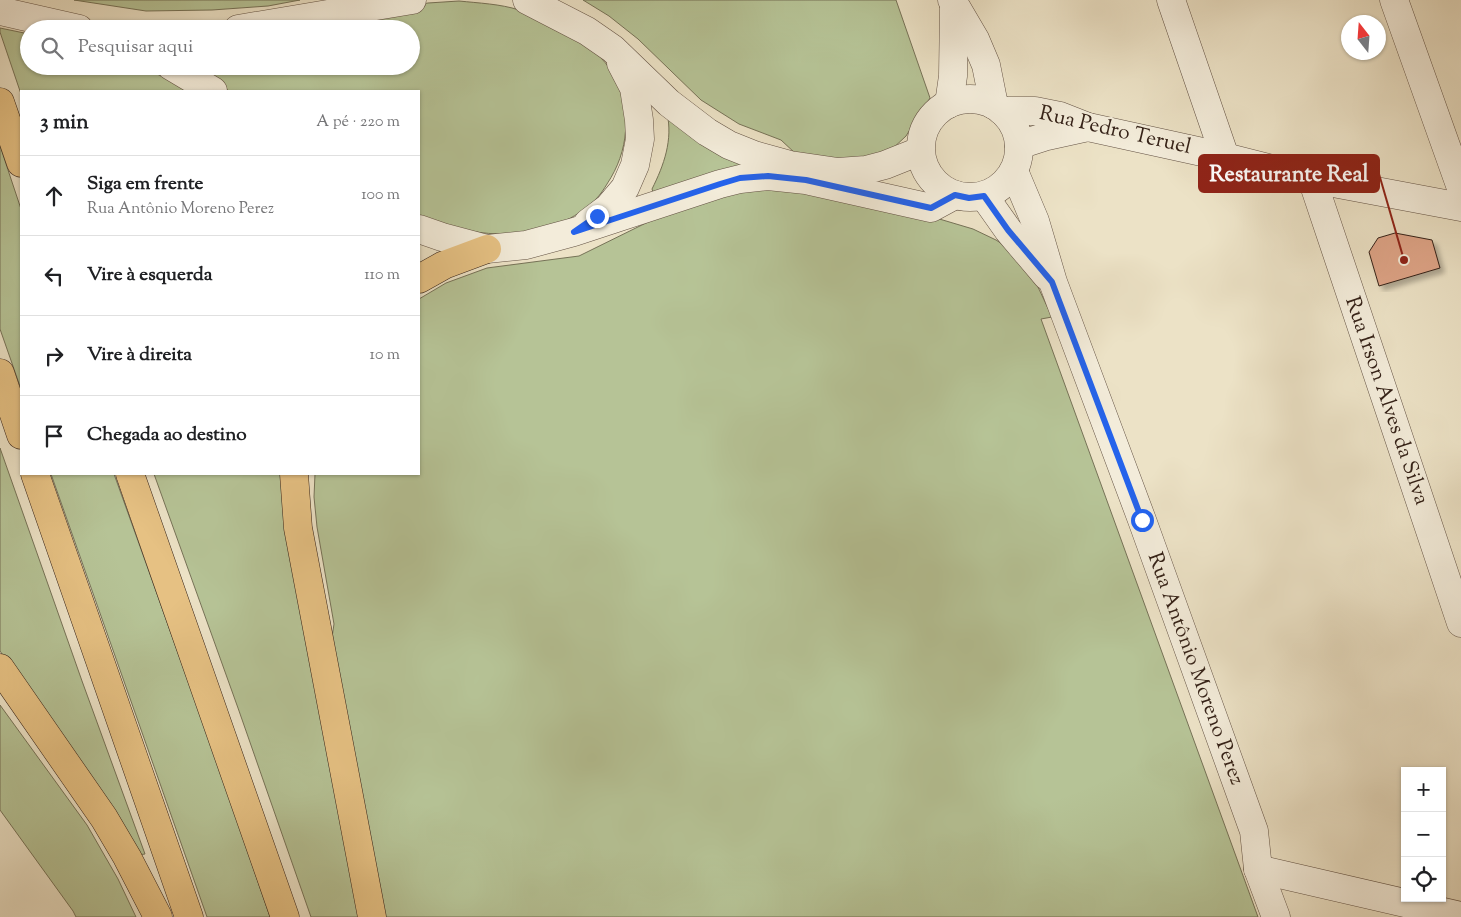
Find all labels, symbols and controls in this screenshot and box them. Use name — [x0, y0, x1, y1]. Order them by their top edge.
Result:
north arrow — [1341, 15, 1386, 60]
search box — [20, 20, 420, 75]
icon: search — [38, 34, 66, 62]
text: Pesquisar aqui — [78, 34, 193, 61]
street label: Rua Pedro Teruel — [1036, 99, 1194, 163]
text: 3 min — [40, 108, 89, 138]
text: A pé · 220 m — [316, 111, 400, 134]
callout: Restaurante Real — [1199, 155, 1379, 192]
text: Restaurante Real — [1209, 160, 1370, 192]
text: Siga em frente — [87, 171, 203, 198]
icon: ahead — [40, 182, 68, 210]
text: 100 m — [361, 184, 400, 207]
text: Rua Antônio Moreno Perez — [87, 198, 274, 221]
route end — [586, 205, 609, 228]
icon: left — [40, 262, 68, 290]
text: Vire à esquerda — [87, 262, 213, 289]
text: 110 m — [364, 264, 400, 287]
street label: Rua Irson Alves da Silva — [1336, 293, 1436, 509]
icon: right — [40, 342, 68, 370]
text: Vire à direita — [87, 342, 192, 369]
text: 10 m — [370, 344, 400, 367]
icon: arrive — [40, 422, 68, 450]
text: Chegada ao destino — [87, 422, 247, 449]
route start — [1131, 509, 1154, 532]
street label: Rua Antônio Moreno Perez — [1139, 549, 1251, 790]
map controls — [1401, 767, 1446, 902]
button: + — [1401, 767, 1446, 812]
button: − — [1401, 812, 1446, 857]
button: locate — [1401, 857, 1446, 902]

